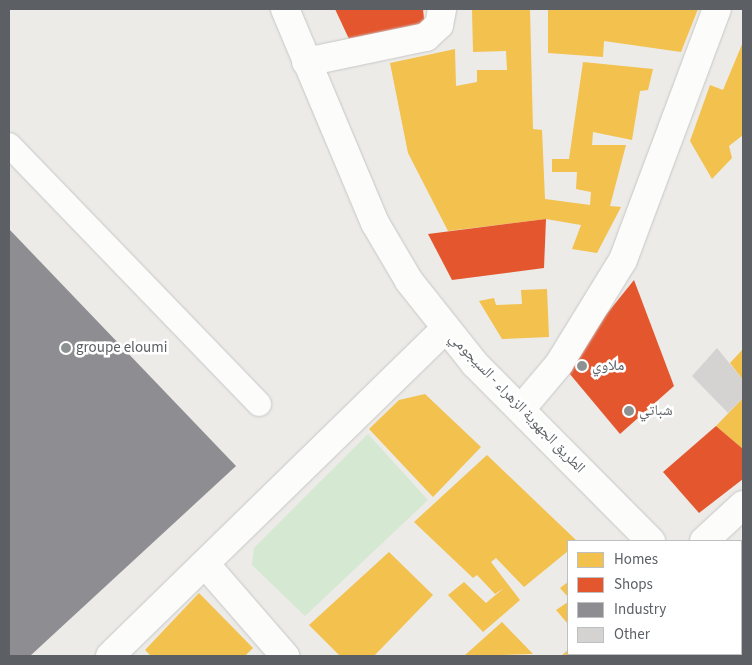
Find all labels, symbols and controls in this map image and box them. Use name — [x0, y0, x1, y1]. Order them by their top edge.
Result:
street label: الطريق الجهوية الزهراء - السيجومي — [445, 329, 589, 477]
place label: groupe eloumi — [76, 339, 167, 357]
marker: groupe eloumi — [60, 342, 72, 354]
place label: ملاوي — [592, 357, 624, 375]
marker: ملاوي — [576, 360, 588, 372]
place label: شباتي — [639, 402, 672, 420]
marker: شباتي — [623, 405, 635, 417]
legend — [567, 540, 742, 655]
text: Homes — [614, 549, 658, 570]
text: Shops — [614, 574, 653, 595]
text: Industry — [614, 599, 666, 620]
text: Other — [614, 624, 650, 645]

